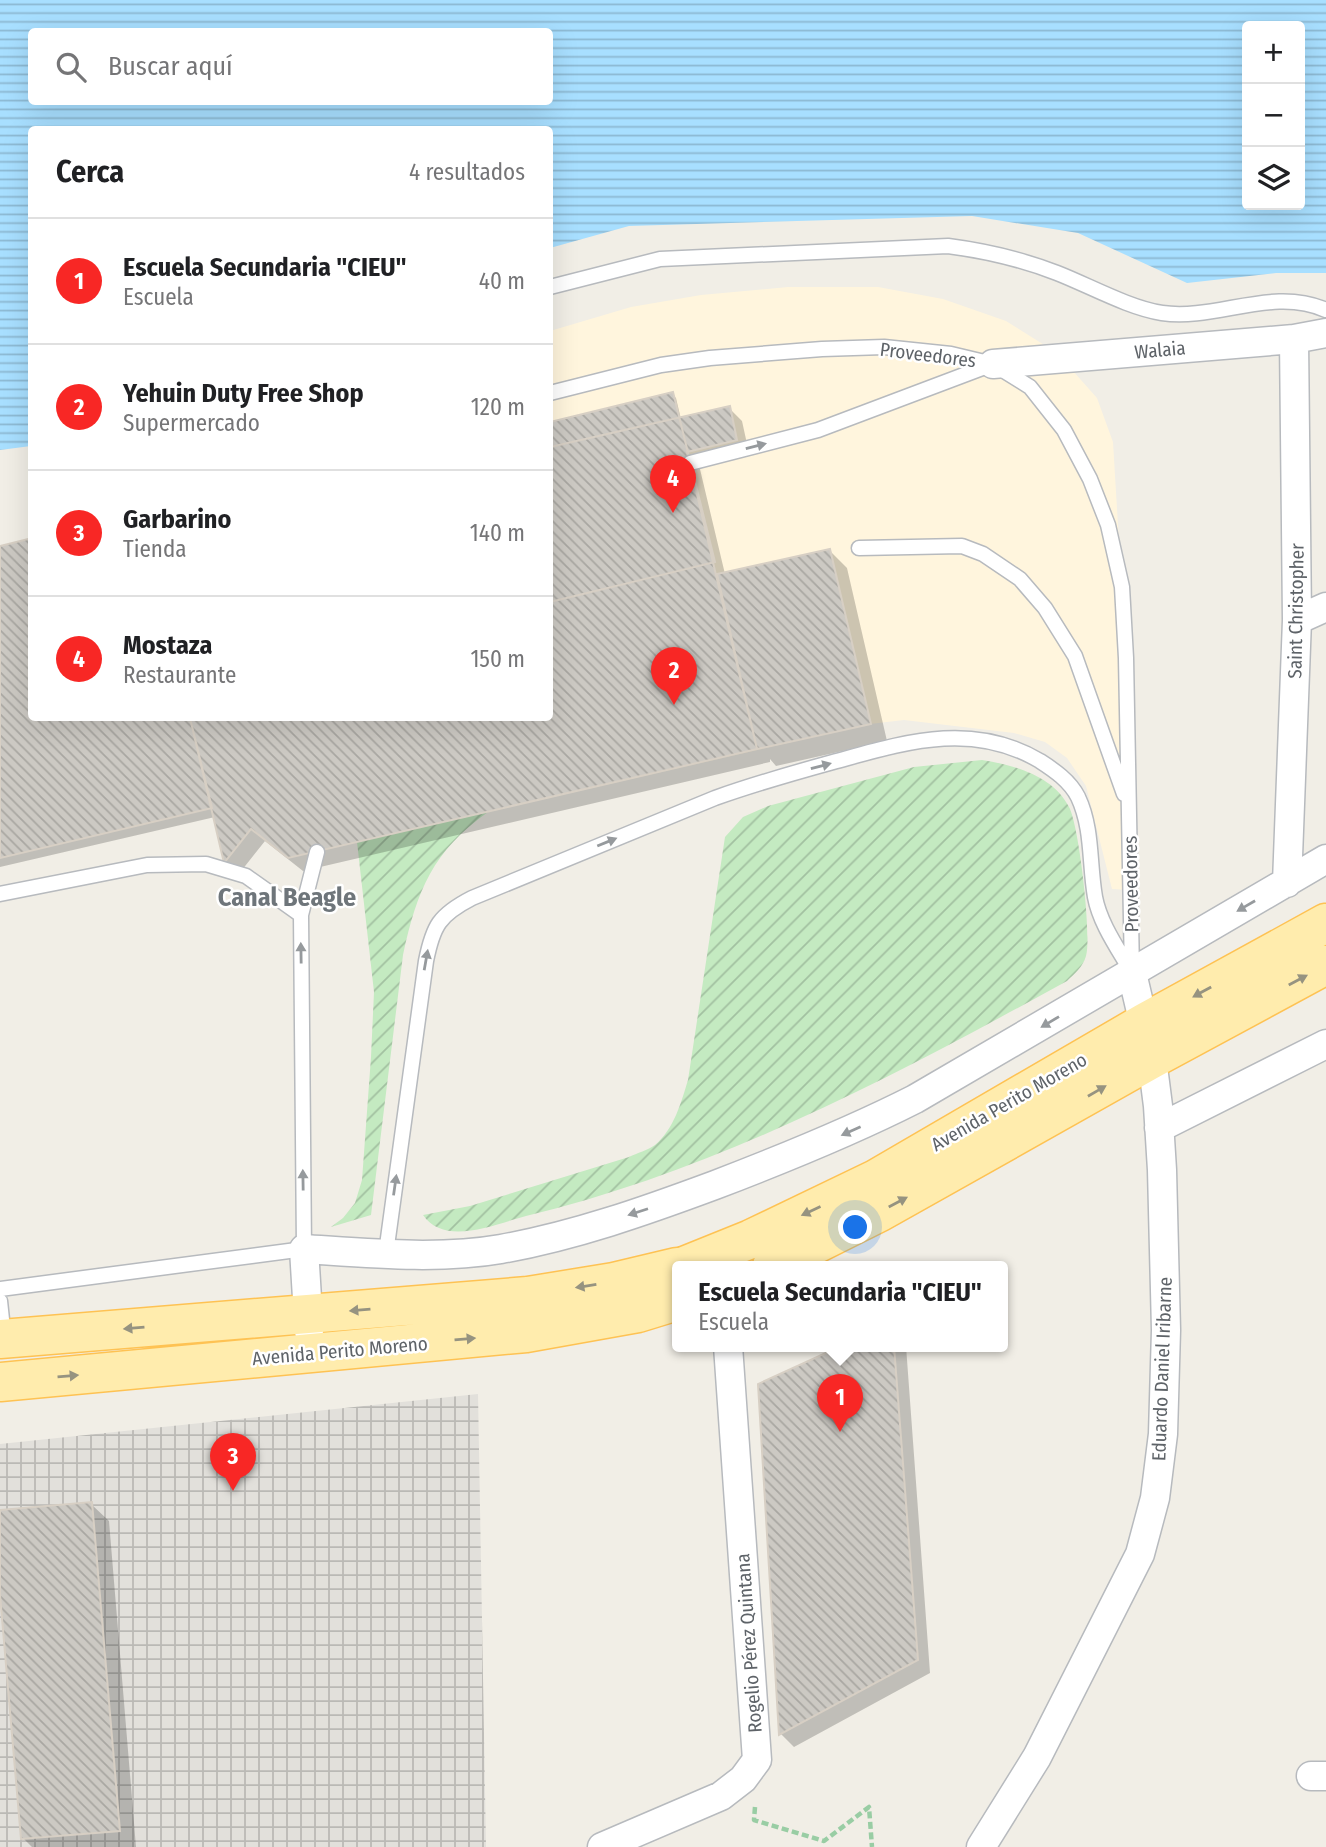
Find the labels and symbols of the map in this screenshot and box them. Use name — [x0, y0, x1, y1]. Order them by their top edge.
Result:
street label: Walaia — [1134, 336, 1186, 364]
street label: Proveedores — [879, 338, 977, 372]
one-way arrow — [746, 440, 768, 451]
pin: 4 — [650, 455, 696, 513]
street label: Saint Christopher — [1283, 543, 1309, 679]
pin: 2 — [651, 647, 697, 705]
one-way arrow — [810, 760, 831, 770]
street label: Proveedores — [1119, 836, 1143, 932]
one-way arrow — [596, 837, 617, 848]
district label: Canal Beagle — [218, 882, 356, 913]
one-way arrow — [1236, 900, 1256, 912]
one-way arrow — [295, 942, 307, 964]
one-way arrow — [421, 949, 432, 971]
one-way arrow — [1288, 975, 1308, 986]
one-way arrow — [1191, 985, 1211, 997]
one-way arrow — [1041, 1016, 1060, 1028]
street label: Avenida Perito Moreno — [927, 1048, 1091, 1156]
one-way arrow — [1087, 1085, 1106, 1097]
one-way arrow — [840, 1126, 861, 1137]
one-way arrow — [297, 1169, 308, 1191]
one-way arrow — [390, 1174, 401, 1196]
one-way arrow — [888, 1196, 908, 1208]
one-way arrow — [801, 1206, 822, 1217]
one-way arrow — [628, 1208, 649, 1218]
your location — [838, 1210, 872, 1244]
street label: Eduardo Daniel Iribarne — [1147, 1277, 1177, 1461]
one-way arrow — [575, 1281, 597, 1292]
one-way arrow — [349, 1304, 371, 1315]
one-way arrow — [122, 1323, 144, 1334]
street label: Avenida Perito Moreno — [251, 1332, 429, 1370]
one-way arrow — [454, 1333, 476, 1344]
one-way arrow — [57, 1370, 79, 1381]
pin: 1 — [817, 1374, 863, 1432]
pin: 3 — [210, 1433, 256, 1491]
street label: Rogelio Pérez Quintana — [731, 1553, 767, 1733]

